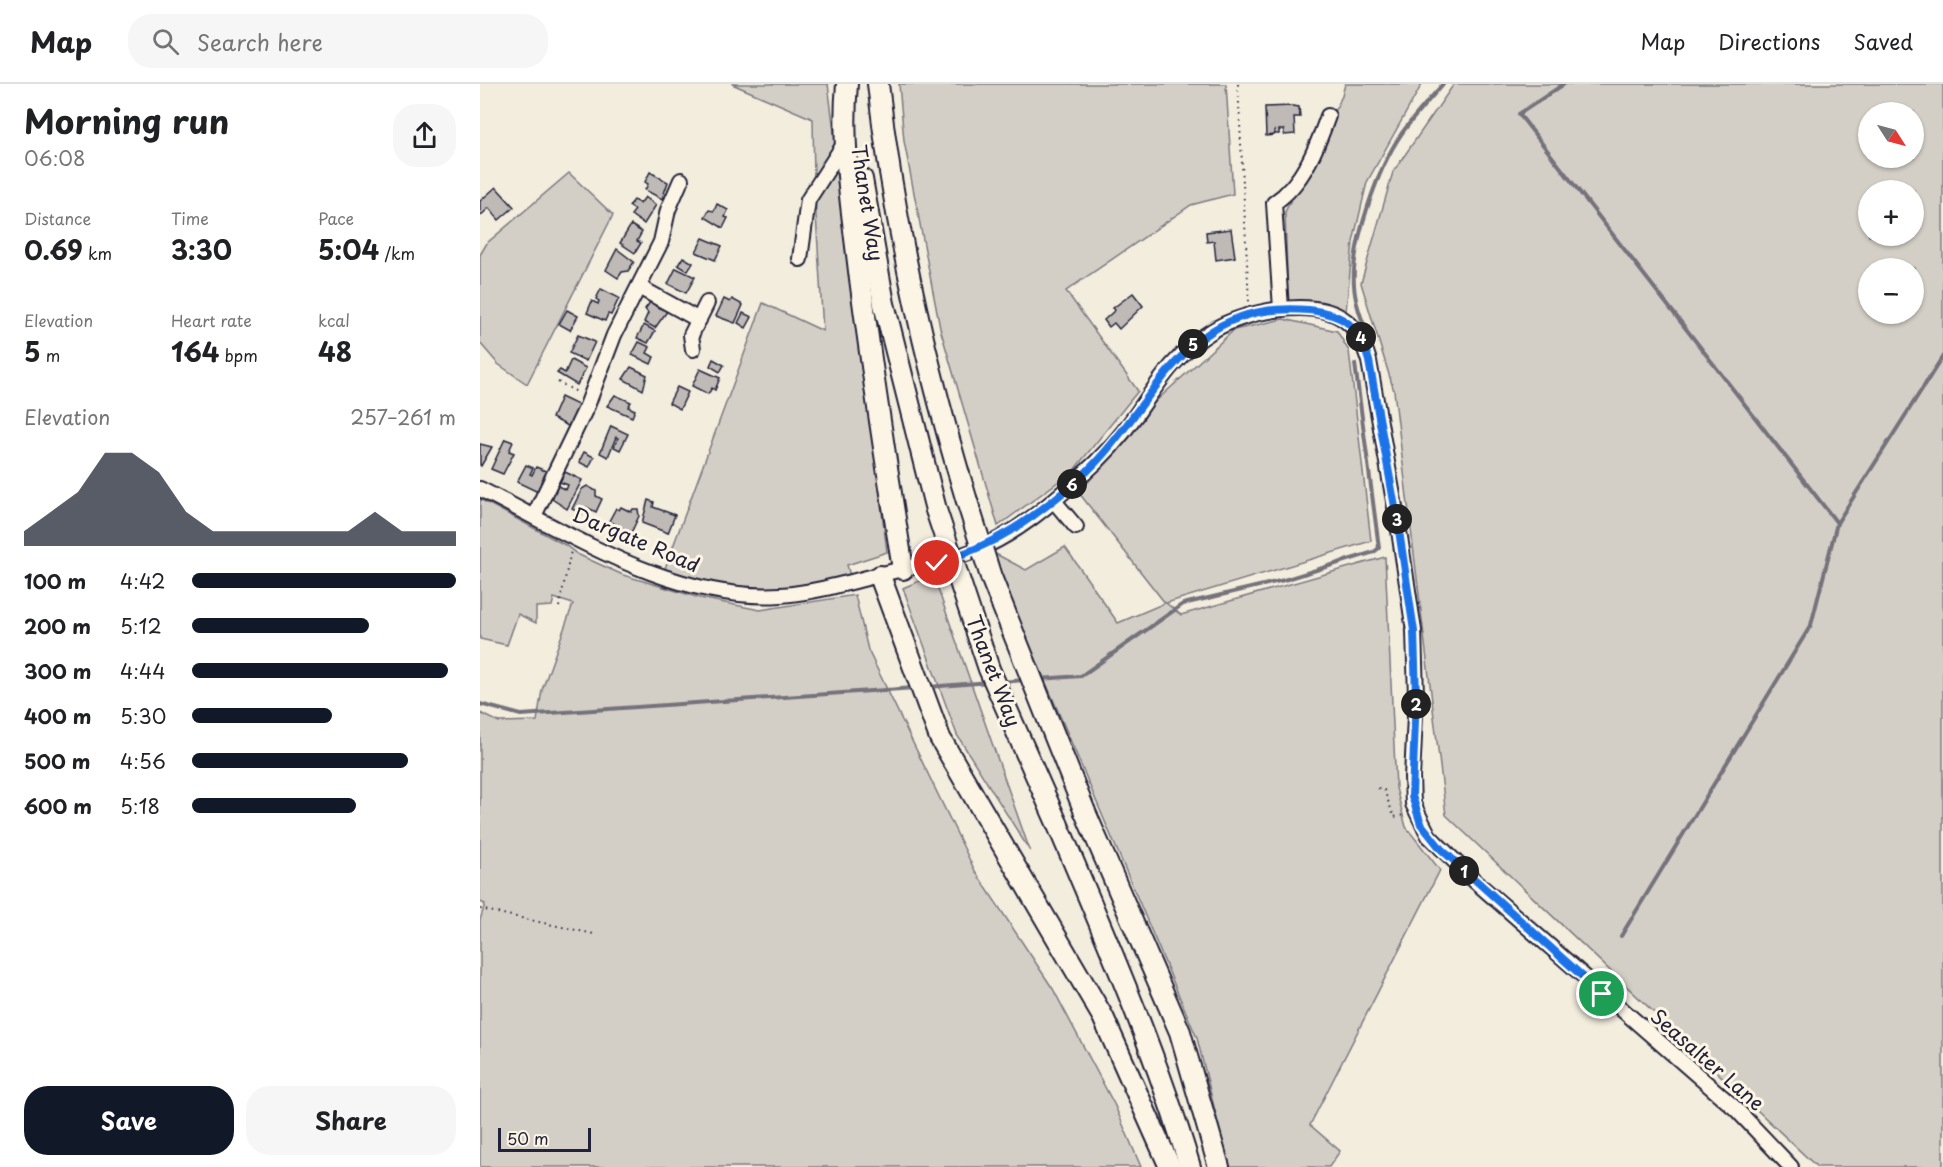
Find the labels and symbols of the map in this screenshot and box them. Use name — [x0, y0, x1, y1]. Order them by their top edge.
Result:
north arrow — [1858, 102, 1924, 168]
street label: Thanet Way — [844, 142, 892, 263]
pin: 4 — [1346, 322, 1376, 352]
pin: 5 — [1178, 329, 1208, 359]
pin: 6 — [1057, 469, 1087, 499]
street label: Dargate Road — [568, 499, 705, 579]
pin: 3 — [1382, 504, 1412, 534]
pin — [911, 537, 962, 588]
street label: Thanet Way — [959, 610, 1029, 731]
pin: 2 — [1401, 689, 1431, 719]
pin: 1 — [1449, 856, 1479, 886]
pin — [1576, 968, 1627, 1019]
street label: Seasalter Lane — [1644, 1001, 1771, 1117]
scale bar — [498, 1125, 591, 1152]

